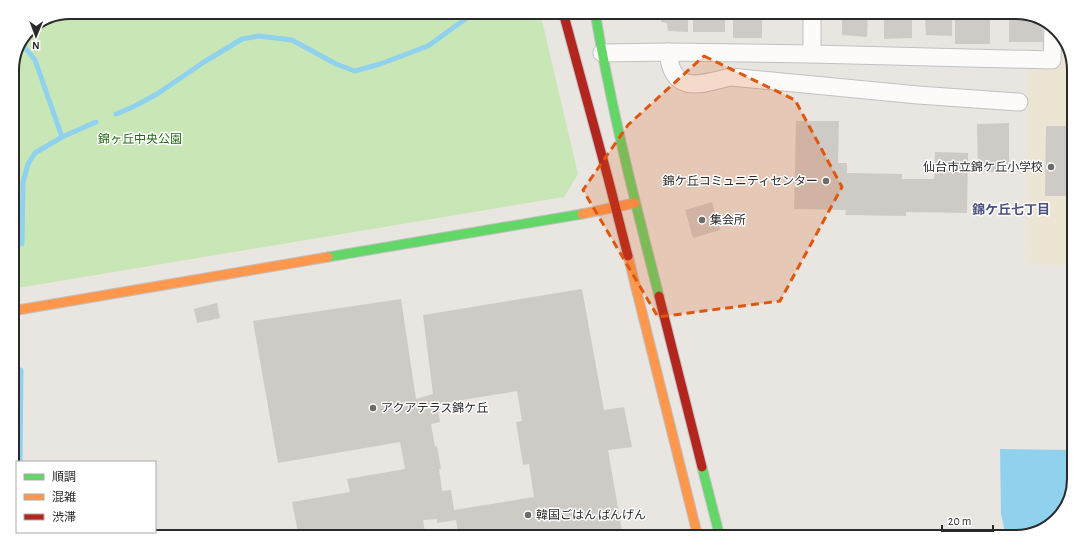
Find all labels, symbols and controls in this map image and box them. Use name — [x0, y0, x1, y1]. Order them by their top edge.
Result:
north arrow — [16, 16, 56, 56]
text: N — [32, 40, 40, 51]
park label: 錦ヶ丘中央公園 — [98, 132, 182, 145]
place label: 仙台市立錦ケ丘小学校 — [923, 160, 1043, 173]
marker: 仙台市立錦ケ丘小学校 — [1046, 162, 1056, 172]
place label: 錦ケ丘コミュニティセンター — [663, 174, 818, 187]
marker: 錦ケ丘コミュニティセンター — [821, 176, 831, 186]
district label: 錦ケ丘七丁目 — [972, 202, 1050, 217]
place label: 集会所 — [710, 213, 746, 226]
marker: 集会所 — [697, 215, 707, 225]
place label: アクアテラス錦ケ丘 — [381, 401, 488, 414]
marker: アクアテラス錦ケ丘 — [368, 403, 378, 413]
legend — [16, 461, 156, 533]
text: 順調 — [52, 471, 76, 483]
text: 混雑 — [52, 490, 76, 503]
scale bar — [942, 507, 993, 533]
place label: 韓国ごはん ばんげん — [536, 508, 646, 521]
marker: 韓国ごはん ばんげん — [523, 510, 533, 520]
text: 渋滞 — [52, 511, 76, 523]
text: 20 m — [948, 515, 971, 527]

